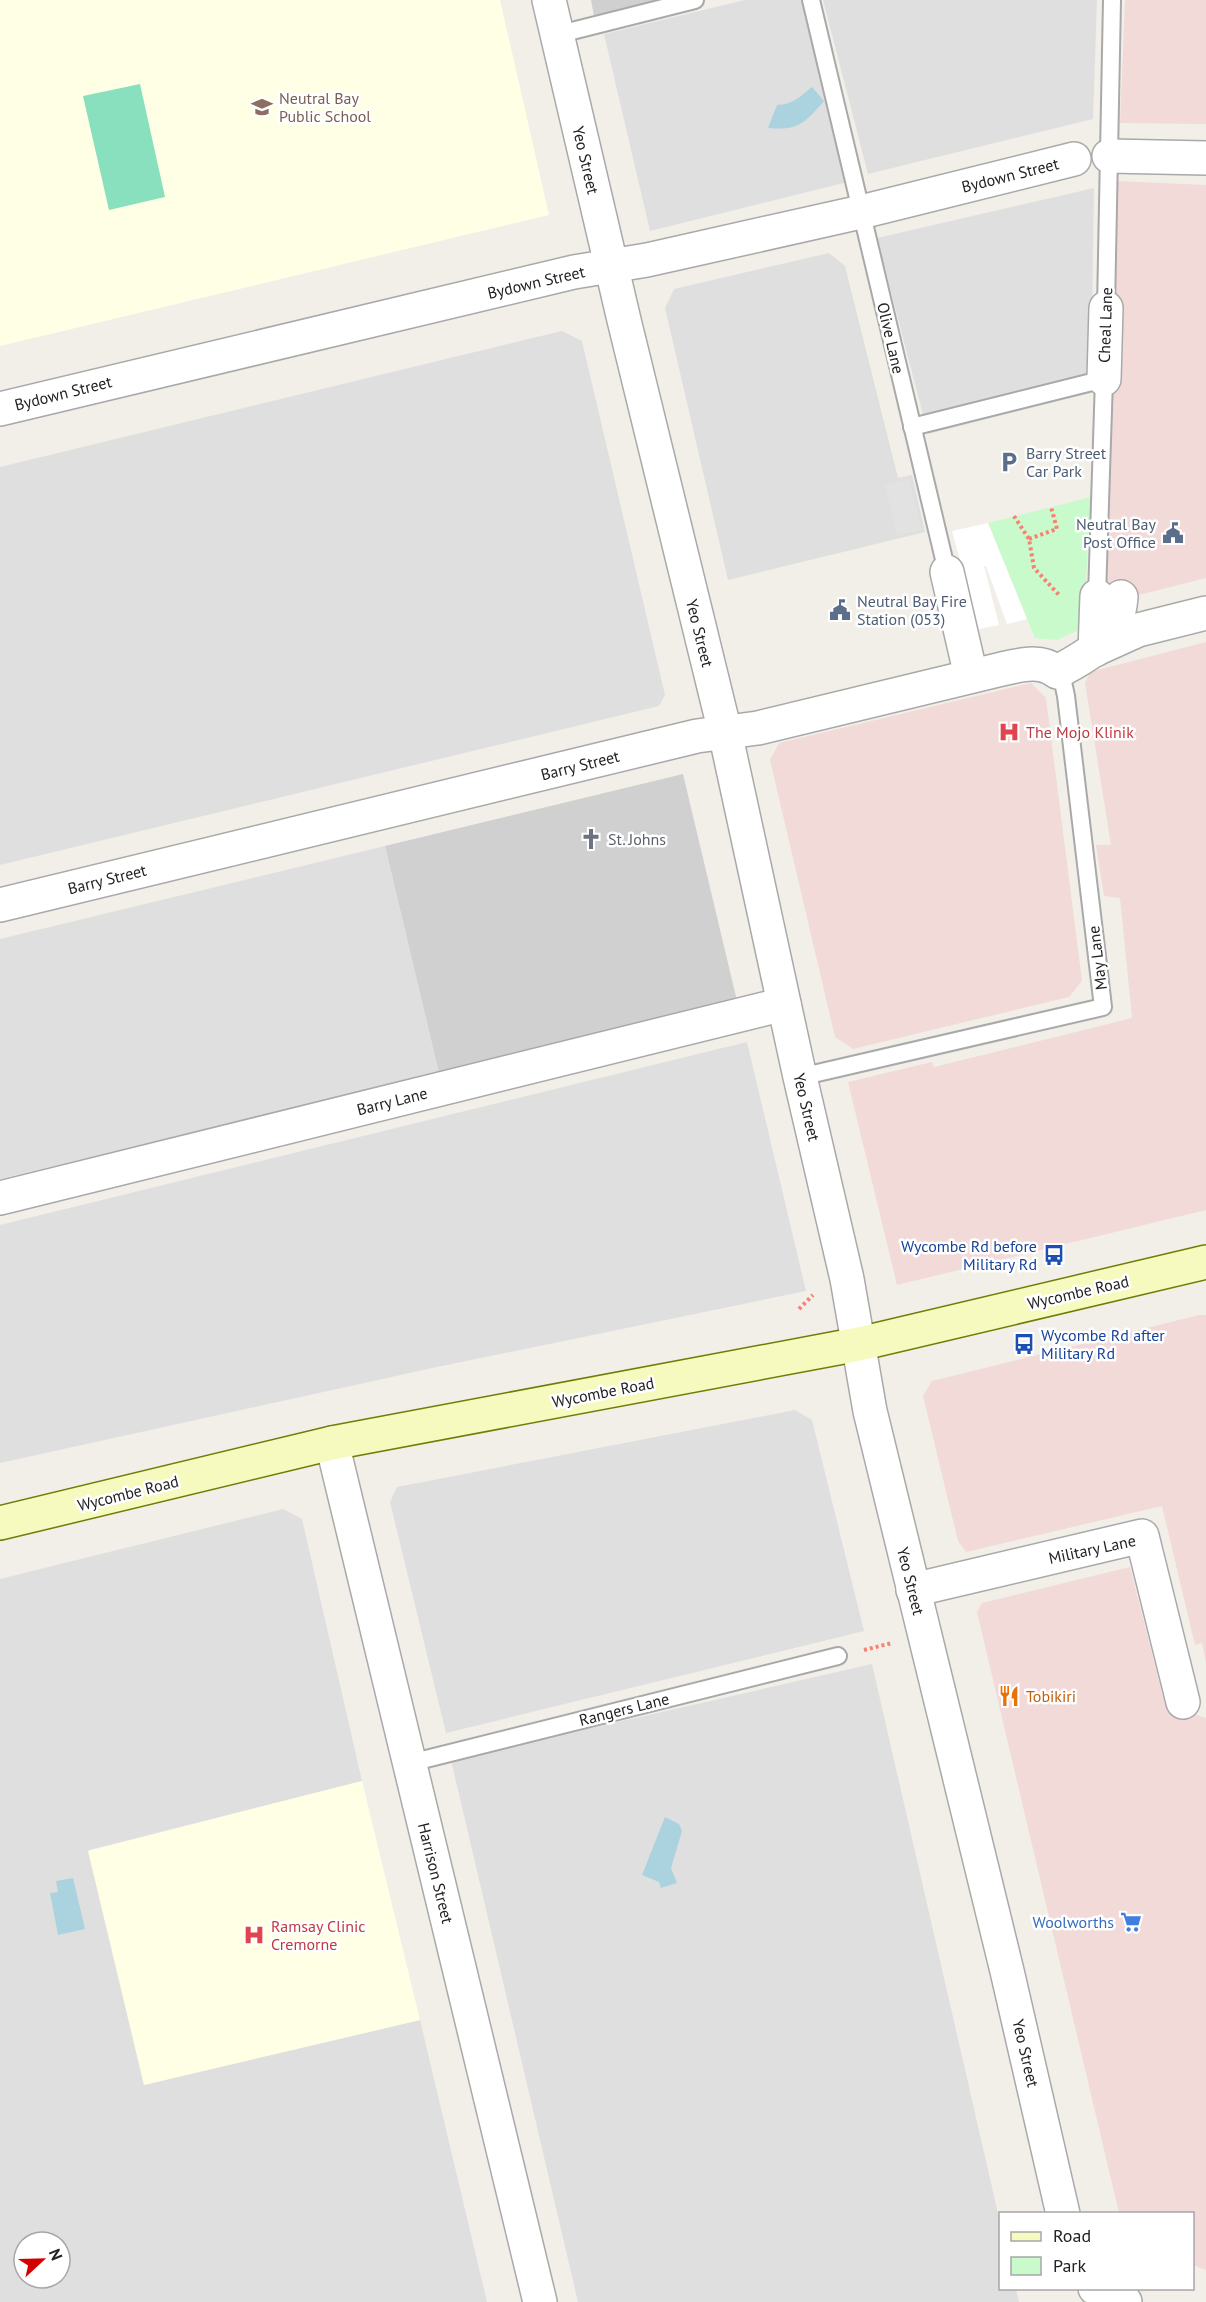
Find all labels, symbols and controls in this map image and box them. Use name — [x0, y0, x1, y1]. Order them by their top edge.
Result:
place label: Neutral Bay Public School — [279, 88, 371, 126]
school or university icon: Neutral Bay Public School — [250, 95, 274, 119]
street label: Yeo Street — [568, 124, 604, 197]
street label: Bydown Street — [959, 153, 1061, 197]
street label: Bydown Street — [485, 261, 587, 303]
street label: Cheal Lane — [1094, 287, 1116, 363]
street label: Olive Lane — [873, 300, 909, 376]
street label: Bydown Street — [12, 371, 114, 415]
place label: Barry Street Car Park — [1026, 443, 1107, 481]
parking icon: Barry Street Car Park — [997, 450, 1021, 474]
place label: Neutral Bay Post Office — [1076, 514, 1157, 552]
public building icon: Neutral Bay Post Office — [1161, 521, 1185, 545]
place label: Neutral Bay Fire Station (053) — [857, 591, 967, 629]
street label: Yeo Street — [682, 597, 718, 670]
public building icon: Neutral Bay Fire Station (053) — [828, 598, 852, 622]
hospital icon: The Mojo Klinik — [997, 720, 1021, 744]
place label: The Mojo Klinik — [1026, 722, 1134, 742]
street label: Barry Street — [539, 745, 622, 784]
church icon: St. Johns — [579, 827, 603, 851]
place label: St. Johns — [608, 829, 666, 849]
street label: Barry Street — [66, 859, 149, 898]
street label: May Lane — [1083, 925, 1111, 991]
street label: Yeo Street — [789, 1071, 825, 1144]
street label: Barry Lane — [355, 1083, 429, 1119]
place label: Wycombe Rd before Military Rd — [901, 1236, 1037, 1274]
bus stop icon: Wycombe Rd before Military Rd — [1042, 1243, 1066, 1267]
street label: Wycombe Road — [1025, 1271, 1131, 1313]
place label: Wycombe Rd after Military Rd — [1041, 1325, 1165, 1363]
bus stop icon: Wycombe Rd after Military Rd — [1012, 1332, 1036, 1356]
street label: Wycombe Road — [550, 1372, 656, 1412]
street label: Wycombe Road — [75, 1471, 181, 1515]
street label: Military Lane — [1047, 1530, 1137, 1568]
street label: Yeo Street — [893, 1545, 929, 1618]
restaurant icon: Tobikiri — [997, 1684, 1021, 1708]
place label: Tobikiri — [1026, 1686, 1076, 1706]
street label: Rangers Lane — [577, 1688, 671, 1730]
street label: Harrison Street — [414, 1821, 458, 1926]
supermarket icon: Woolworths — [1119, 1910, 1143, 1934]
place label: Woolworths — [1033, 1912, 1114, 1932]
place label: Ramsay Clinic Cremorne — [271, 1916, 365, 1954]
hospital icon: Ramsay Clinic Cremorne — [242, 1923, 266, 1947]
street label: Yeo Street — [1008, 2017, 1044, 2090]
legend — [999, 2212, 1194, 2290]
text: Road — [1053, 2224, 1091, 2247]
north arrow — [12, 2230, 72, 2290]
text: N — [45, 2246, 67, 2263]
text: Park — [1053, 2254, 1086, 2277]

